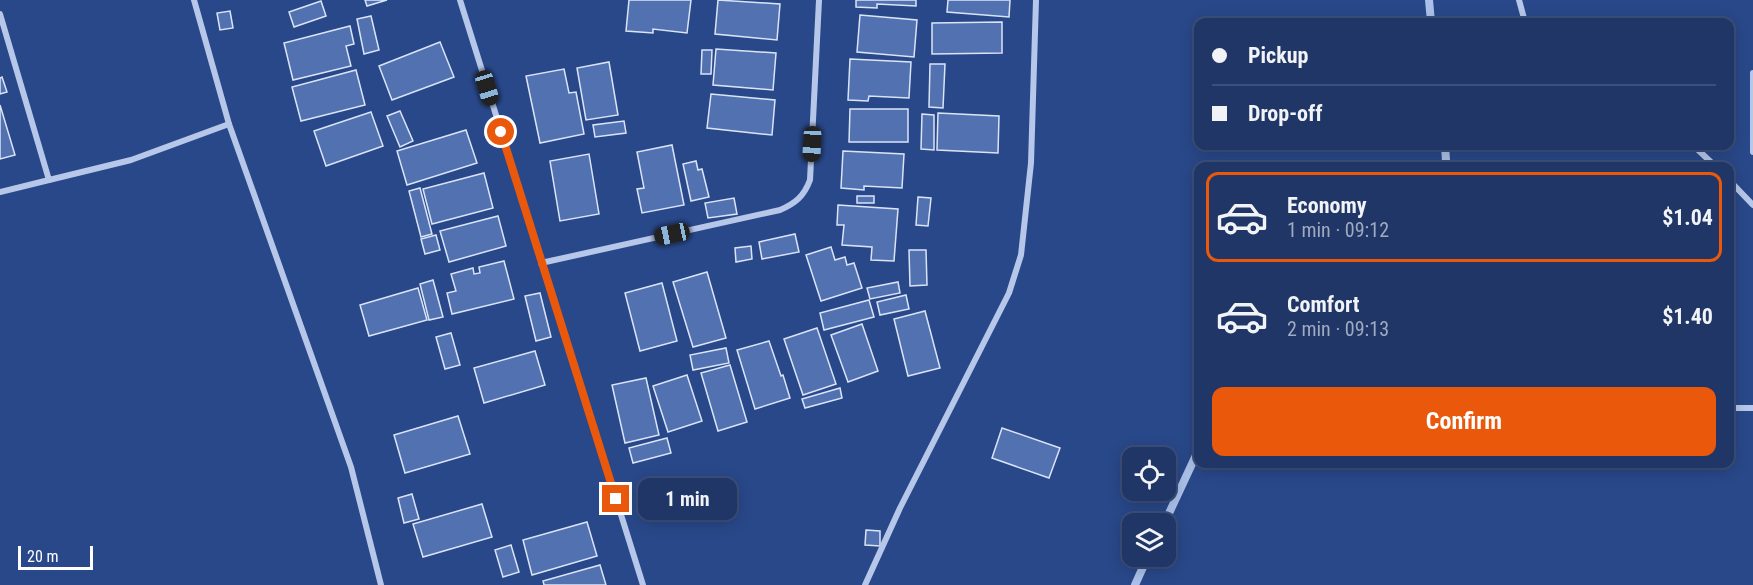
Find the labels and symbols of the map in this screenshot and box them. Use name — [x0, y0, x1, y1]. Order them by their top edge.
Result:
car — [473, 68, 501, 108]
route start — [487, 118, 514, 145]
car — [802, 126, 822, 162]
car — [653, 221, 691, 247]
callout: 1 min — [637, 478, 736, 520]
route end — [602, 485, 629, 512]
scale bar — [18, 543, 93, 570]

